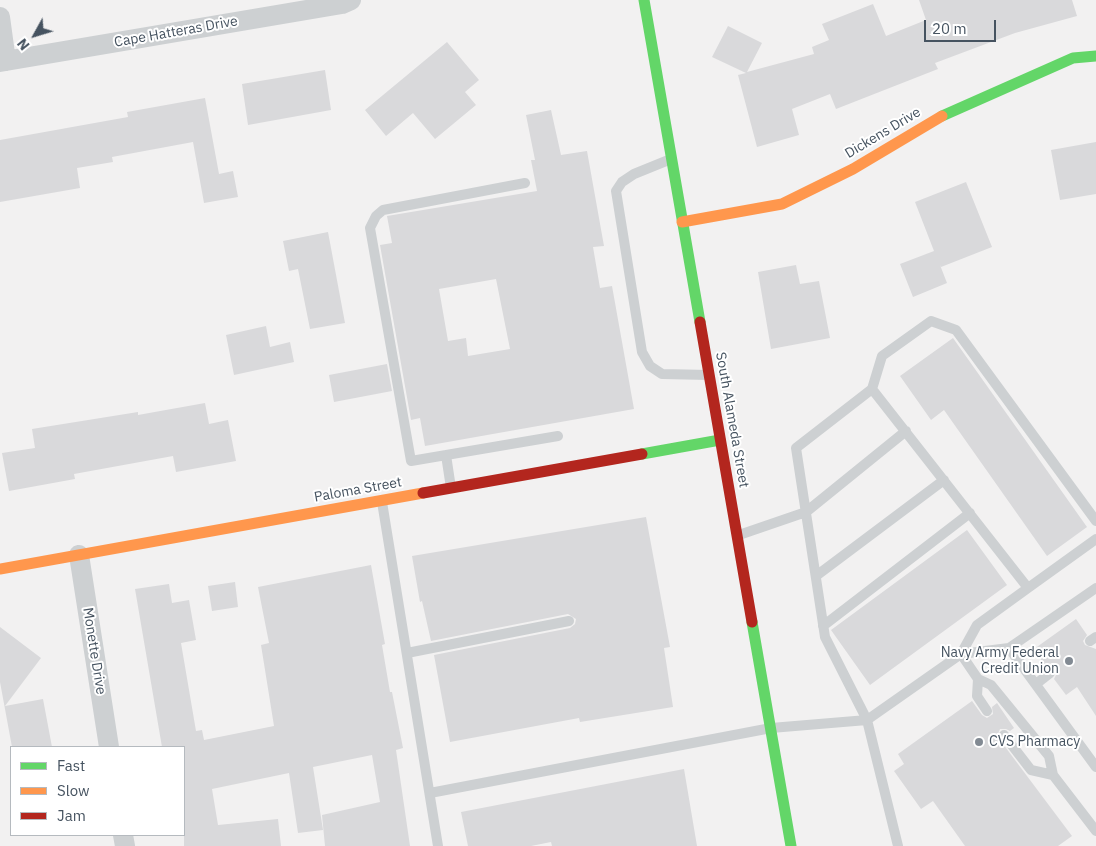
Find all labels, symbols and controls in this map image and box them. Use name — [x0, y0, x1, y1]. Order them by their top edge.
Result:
north arrow — [10, 10, 60, 60]
scale bar — [926, 10, 998, 42]
street label: Cape Hatteras Drive — [113, 13, 239, 51]
text: 20 m — [932, 19, 967, 38]
text: N — [13, 35, 34, 54]
street label: Dickens Drive — [842, 104, 924, 162]
street label: South Alameda Street — [712, 351, 752, 489]
street label: Paloma Street — [313, 474, 403, 506]
street label: Monette Drive — [79, 606, 109, 696]
place label: Navy Army Federal Credit Union — [941, 645, 1059, 678]
marker: Navy Army Federal Credit Union — [1063, 655, 1075, 667]
place label: CVS Pharmacy — [989, 734, 1080, 750]
marker: CVS Pharmacy — [973, 736, 985, 748]
legend — [10, 746, 185, 836]
text: Fast — [57, 756, 85, 775]
text: Slow — [57, 781, 90, 800]
text: Jam — [57, 806, 86, 825]

